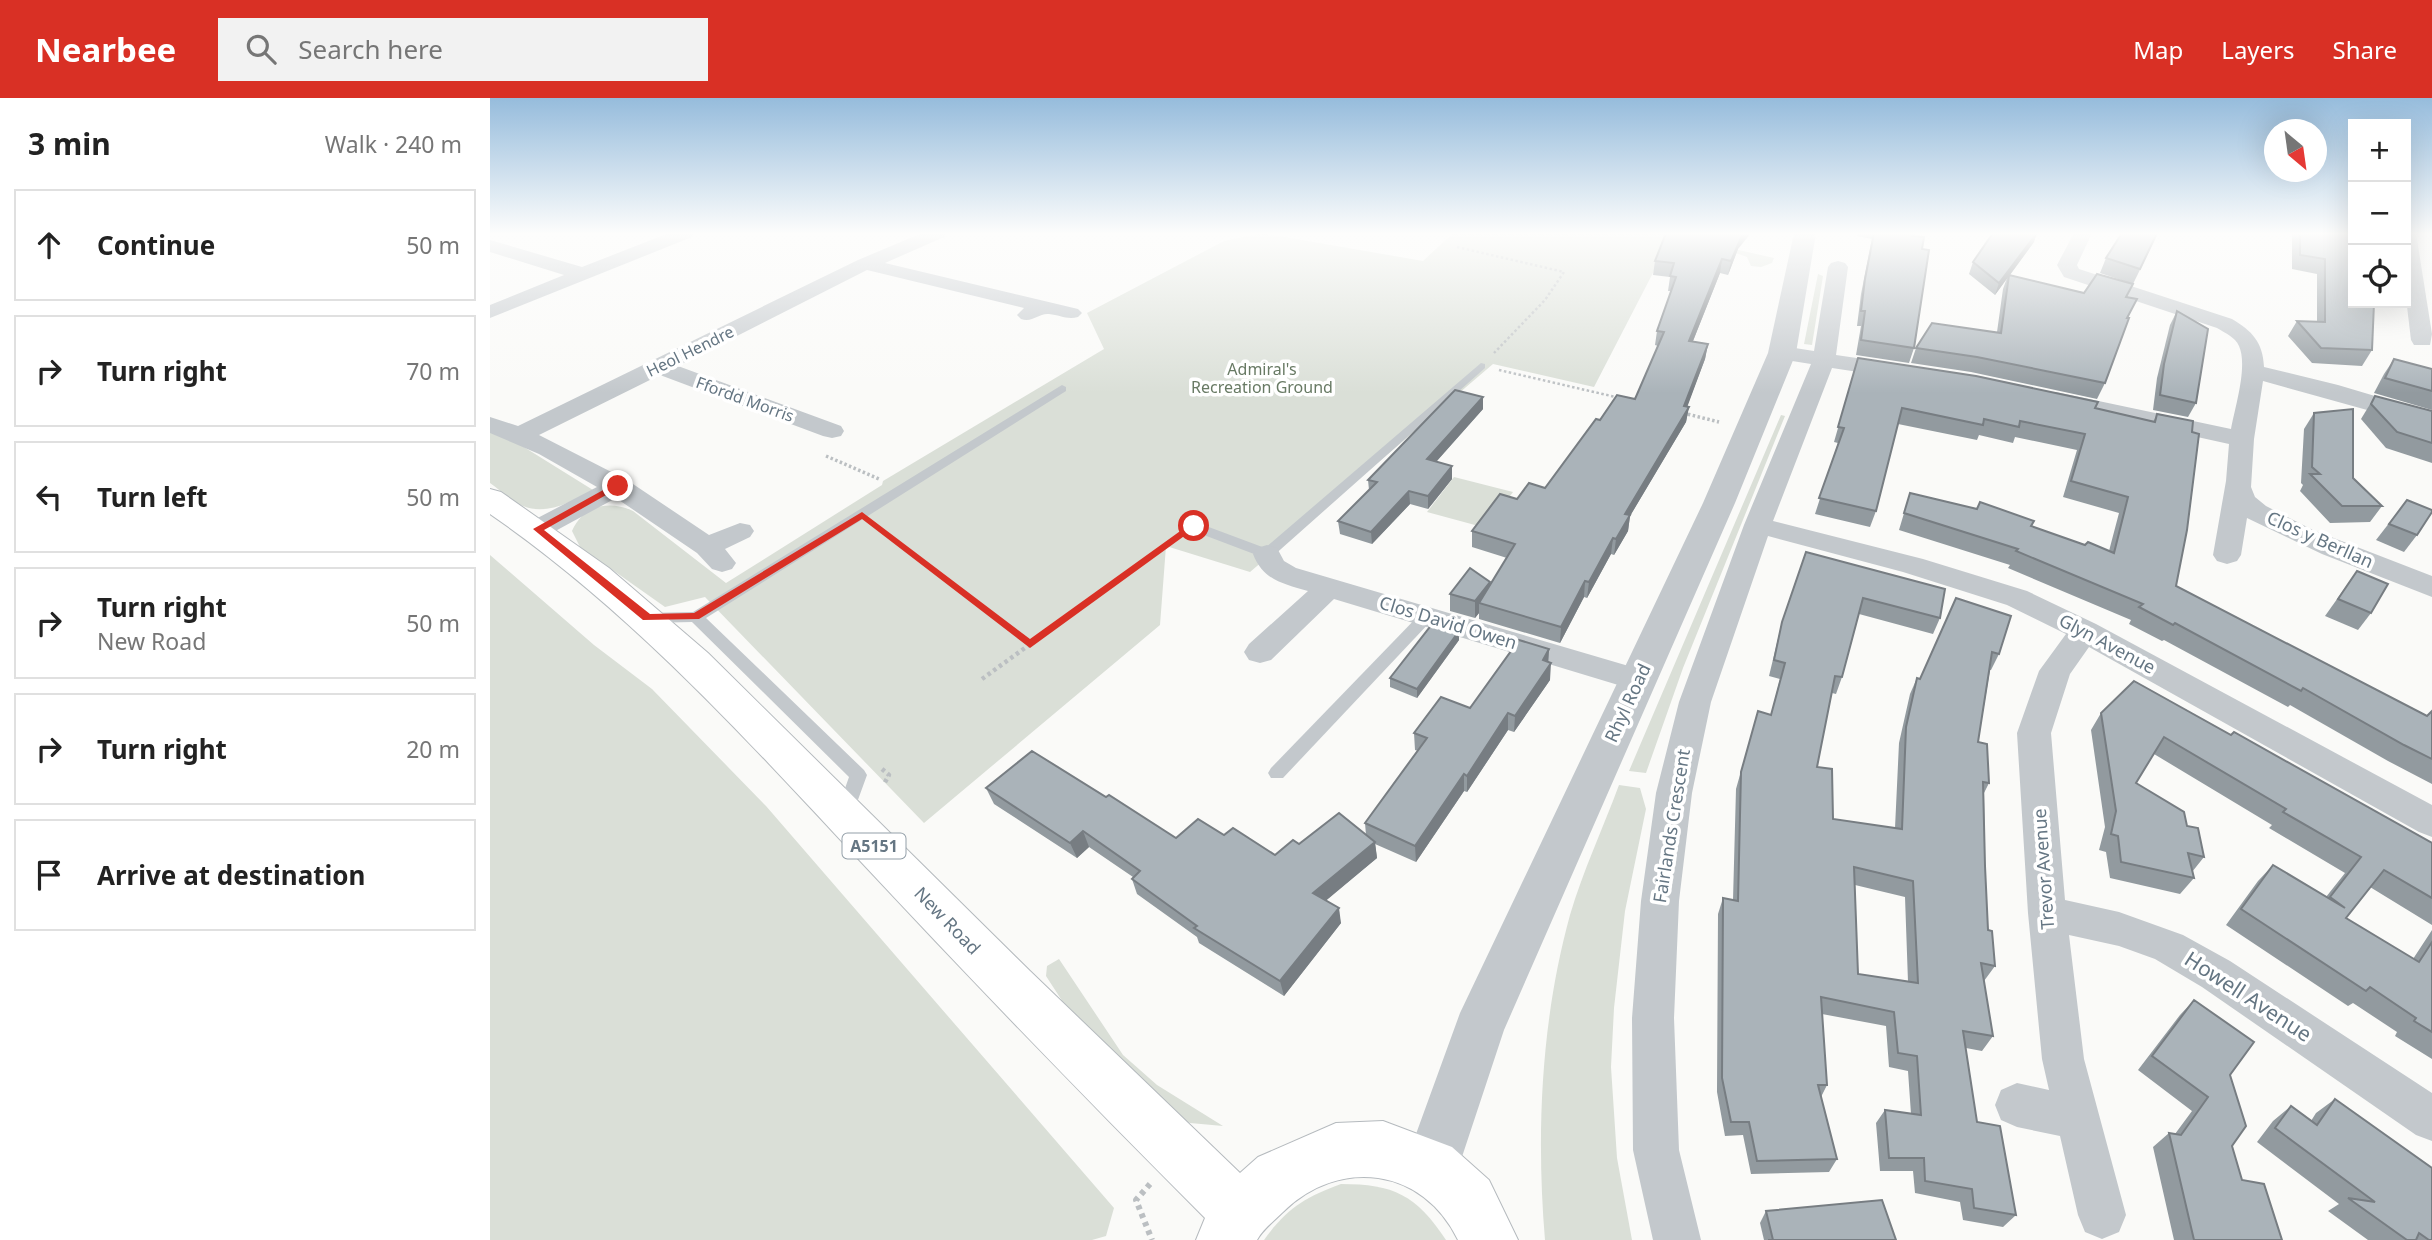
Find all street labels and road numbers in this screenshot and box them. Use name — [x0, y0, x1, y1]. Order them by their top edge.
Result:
street label: Heol Hendre — [643, 320, 737, 382]
street label: Ffordd Morris — [693, 371, 797, 427]
street label: Clos y Berllan — [2264, 505, 2377, 573]
street label: Clos David Owen — [1377, 590, 1520, 654]
street label: Glyn Avenue — [2055, 608, 2160, 679]
street label: Rhyl Road — [1598, 659, 1656, 746]
street label: Fairlands Crescent — [1647, 747, 1695, 904]
street label: Trevor Avenue — [2027, 808, 2059, 930]
road number: A5151 — [842, 834, 906, 859]
street label: New Road — [909, 881, 986, 959]
street label: Howell Avenue — [2180, 945, 2317, 1048]

